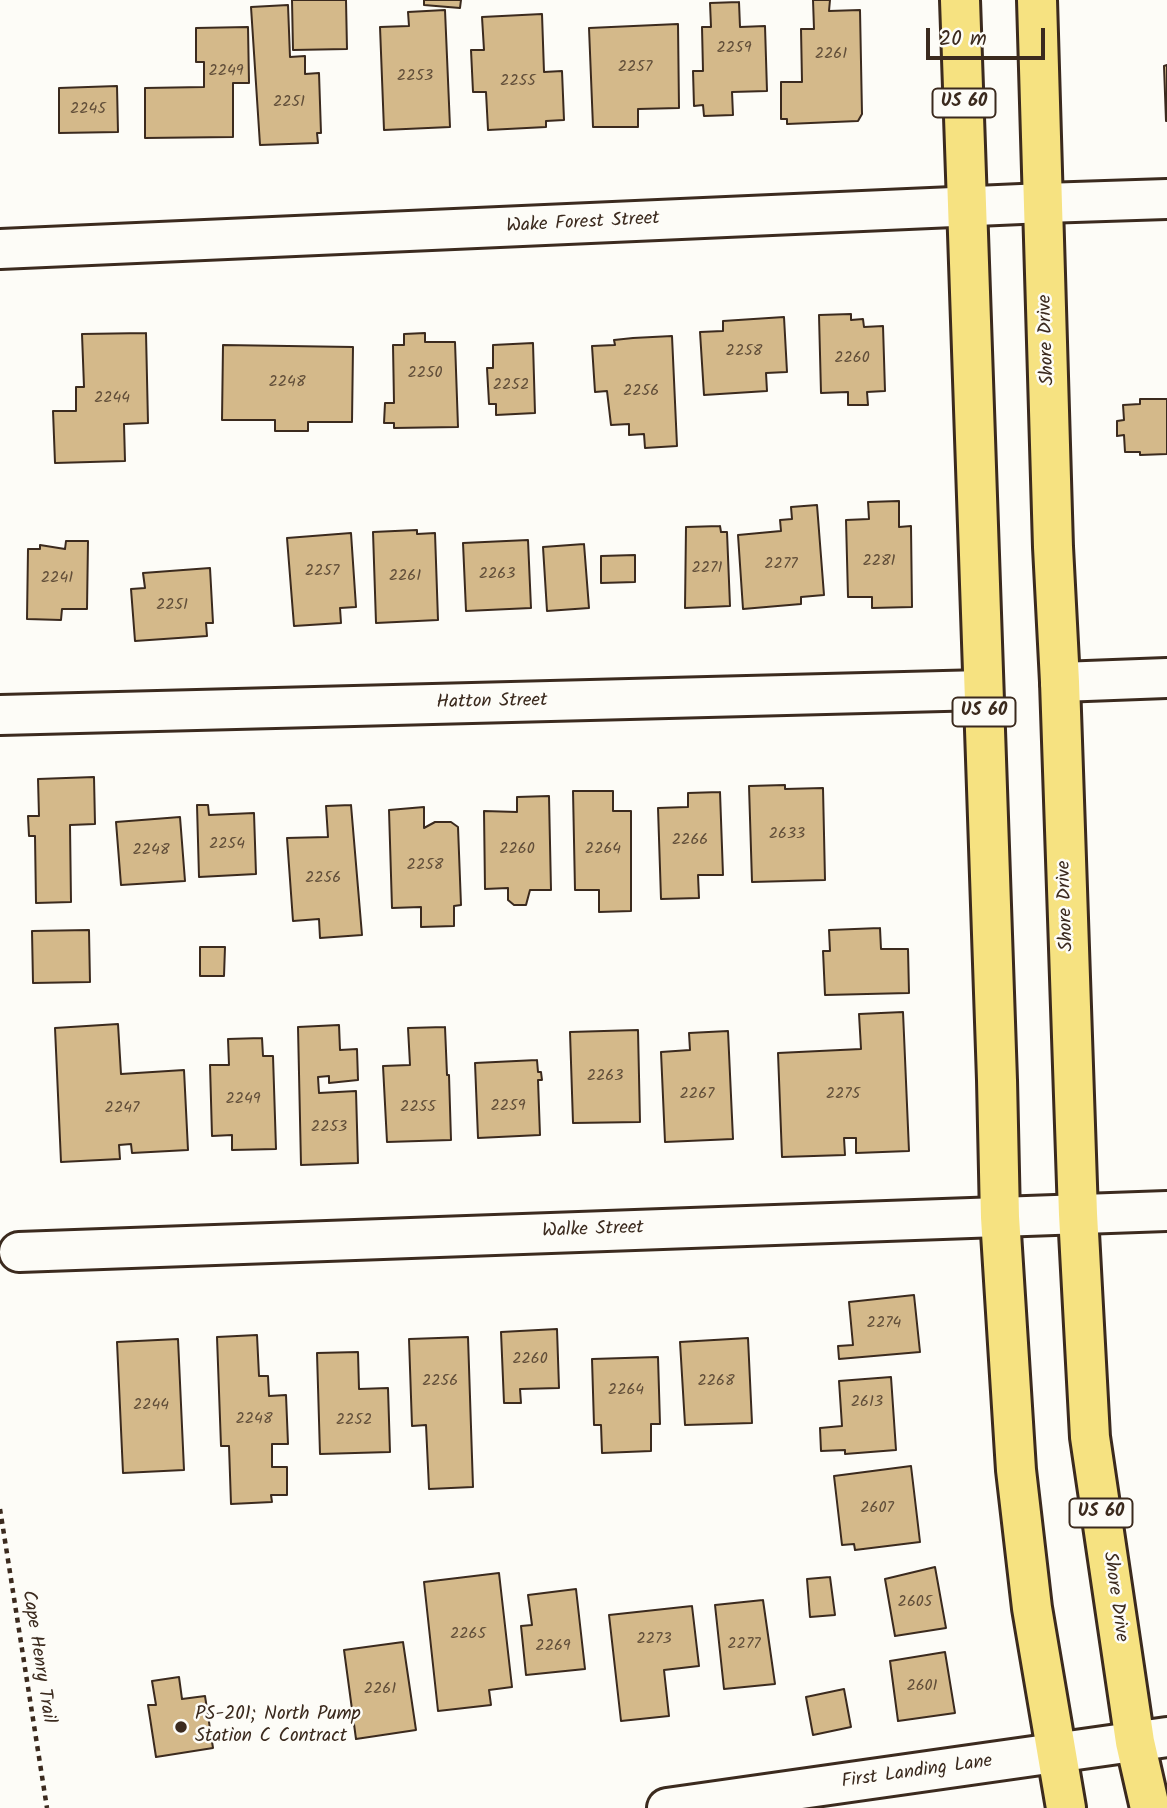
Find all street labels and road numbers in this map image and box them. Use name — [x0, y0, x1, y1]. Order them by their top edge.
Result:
road number: US 60 — [932, 88, 996, 118]
street label: Wake Forest Street — [506, 209, 660, 239]
street label: Shore Drive — [1035, 294, 1061, 386]
street label: Hatton Street — [436, 691, 548, 715]
road number: US 60 — [953, 698, 1016, 726]
street label: Shore Drive — [1054, 860, 1080, 952]
street label: Walke Street — [542, 1218, 644, 1244]
road number: US 60 — [1070, 1498, 1132, 1528]
street label: Shore Drive — [1096, 1550, 1132, 1644]
street label: Cape Henry Trail — [15, 1589, 59, 1725]
street label: First Landing Lane — [840, 1751, 994, 1795]

